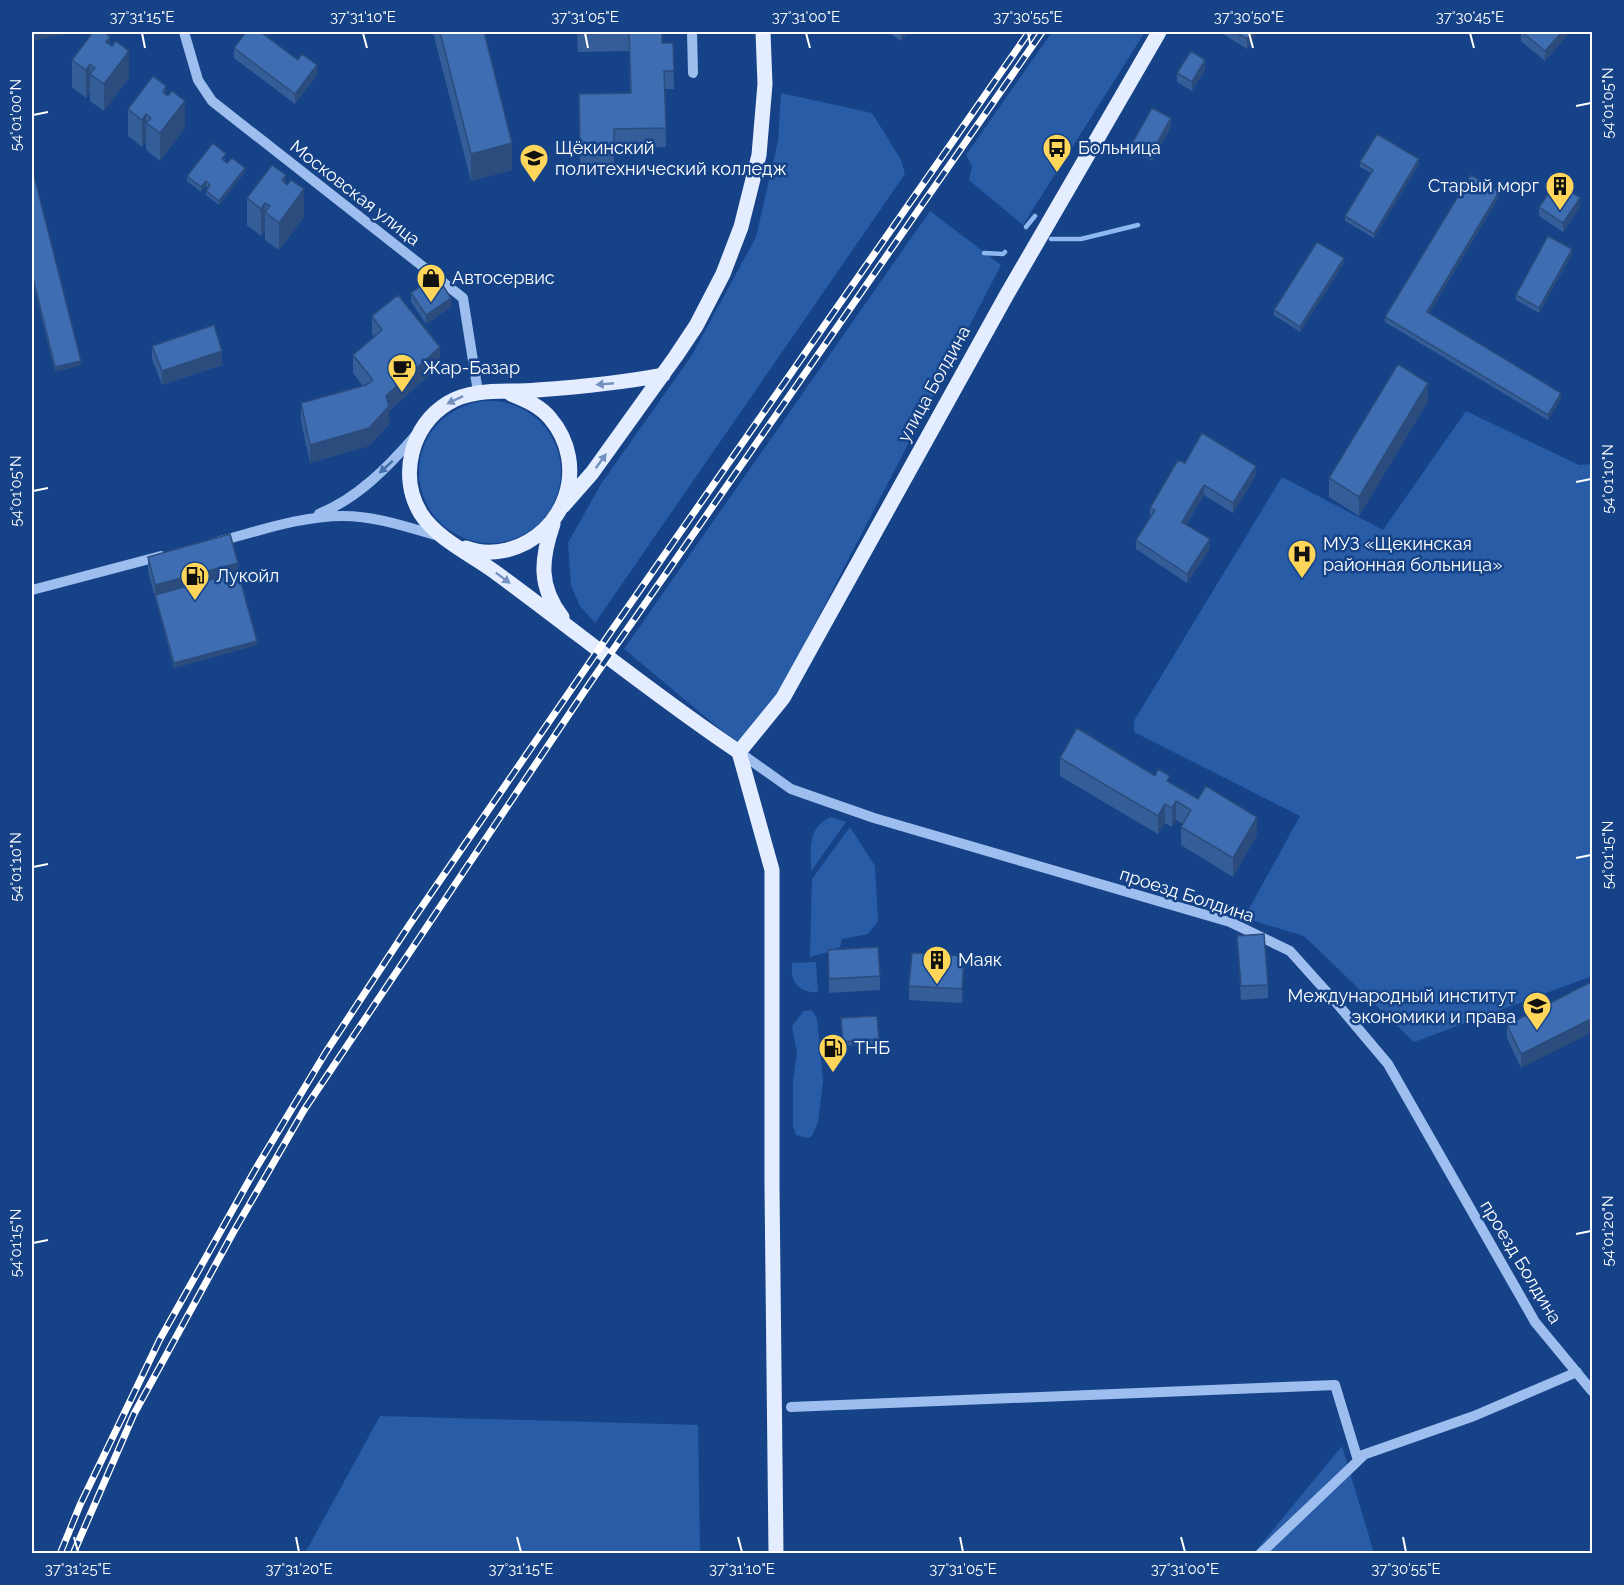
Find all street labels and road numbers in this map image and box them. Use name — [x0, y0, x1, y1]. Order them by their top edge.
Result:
street label: Московская улица — [286, 135, 424, 250]
street label: улица Болдина — [893, 322, 974, 446]
street label: проезд Болдина — [1117, 863, 1257, 926]
street label: проезд Болдина — [1476, 1196, 1566, 1327]

